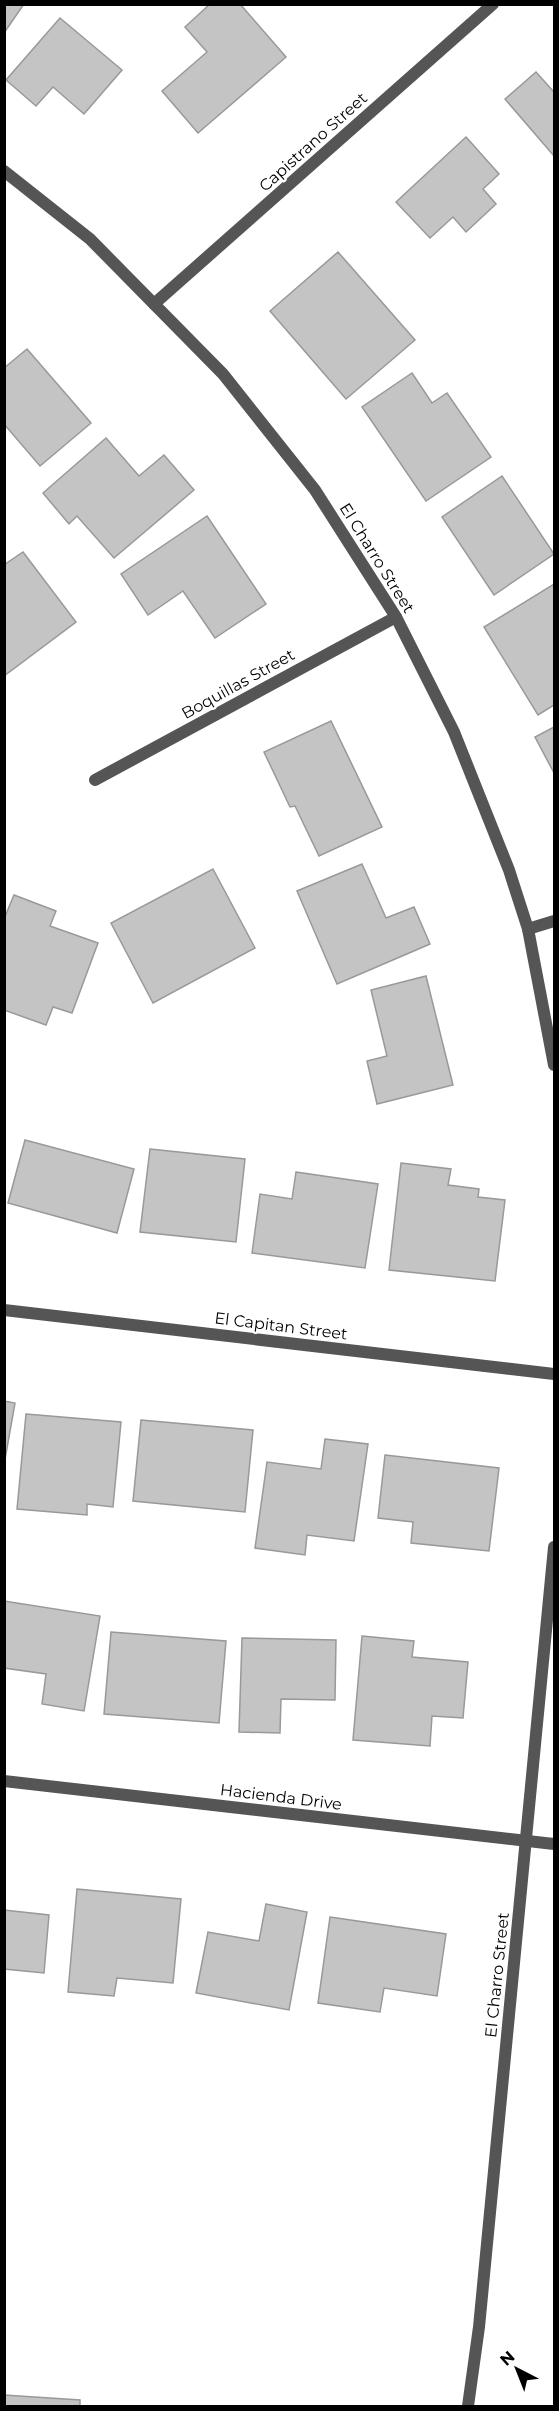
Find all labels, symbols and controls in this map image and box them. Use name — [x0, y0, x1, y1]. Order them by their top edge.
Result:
street label: Capistrano Street — [255, 88, 371, 195]
street label: El Charro Street — [336, 500, 419, 617]
street label: Boquillas Street — [178, 645, 298, 723]
street label: El Capitan Street — [213, 1308, 349, 1344]
street label: Hacienda Drive — [219, 1780, 343, 1814]
street label: El Charro Street — [481, 1911, 513, 2039]
north arrow — [487, 2339, 547, 2399]
text: N — [496, 2347, 518, 2370]

